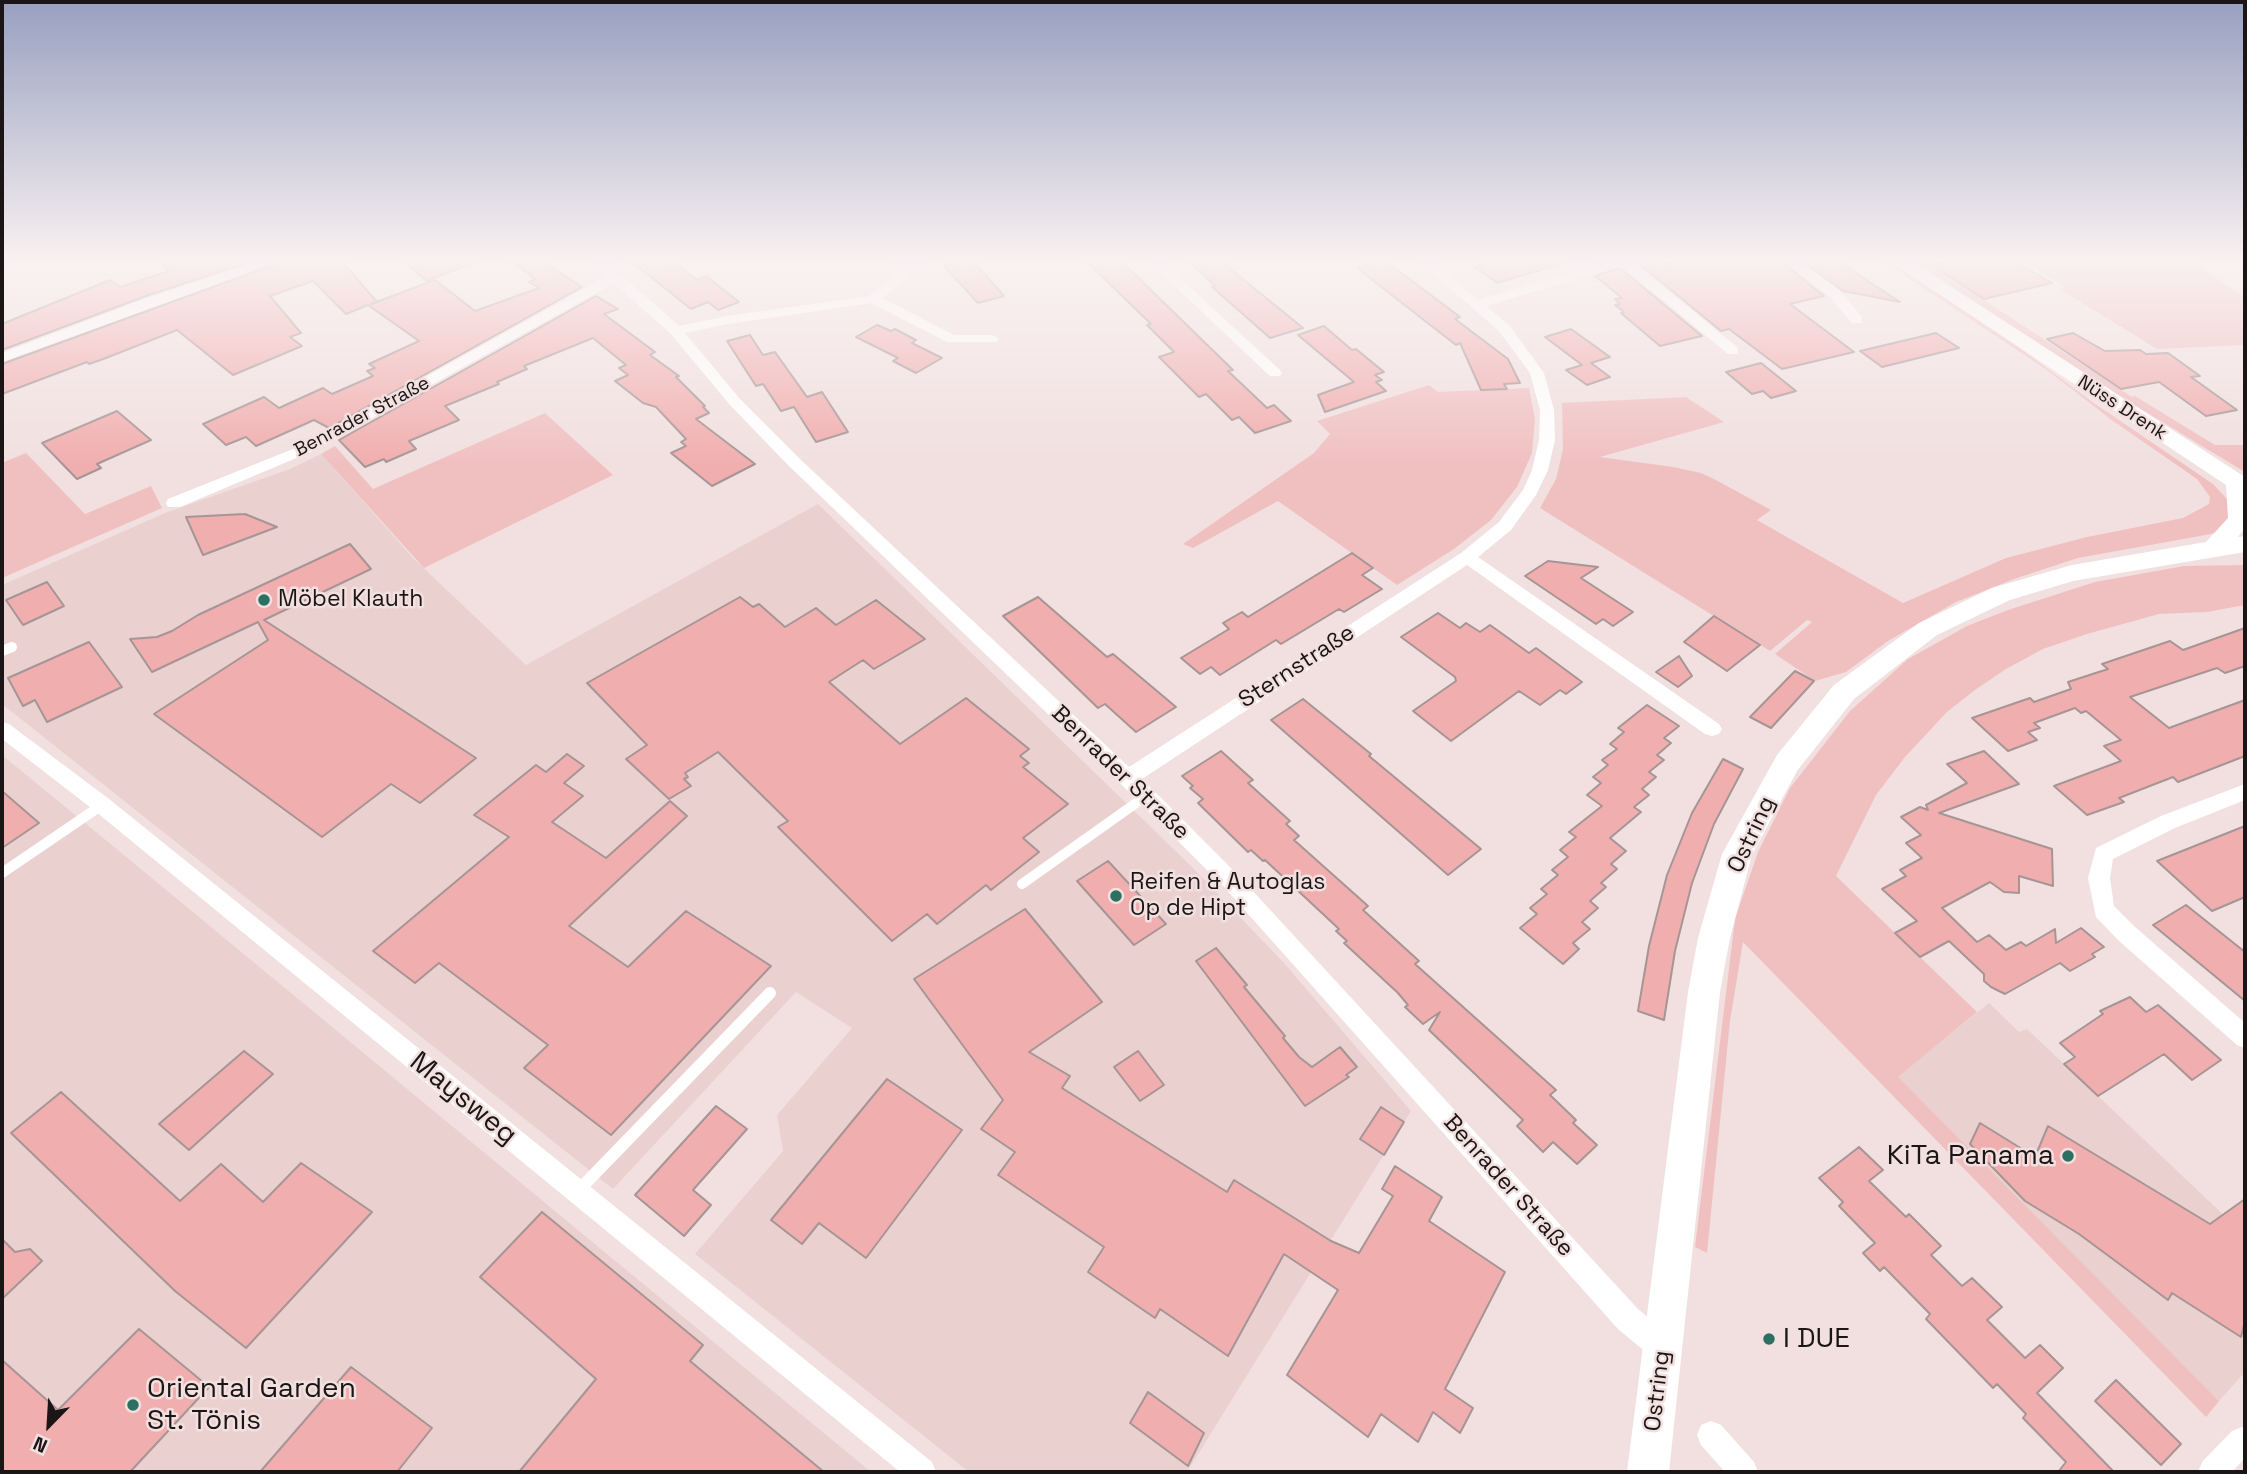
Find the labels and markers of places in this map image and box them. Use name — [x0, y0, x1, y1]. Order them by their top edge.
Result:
place label: Möbel Klauth — [278, 586, 423, 614]
marker: Möbel Klauth — [256, 592, 272, 608]
place label: Reifen & Autoglas Op de Hipt — [1130, 869, 1325, 923]
marker: Reifen & Autoglas Op de Hipt — [1108, 888, 1124, 904]
place label: KiTa Panama — [1887, 1139, 2054, 1173]
marker: KiTa Panama — [2060, 1148, 2076, 1164]
place label: I DUE — [1783, 1322, 1850, 1356]
marker: I DUE — [1761, 1331, 1777, 1347]
place label: Oriental Garden St. Tönis — [147, 1372, 356, 1438]
marker: Oriental Garden St. Tönis — [125, 1397, 141, 1413]

